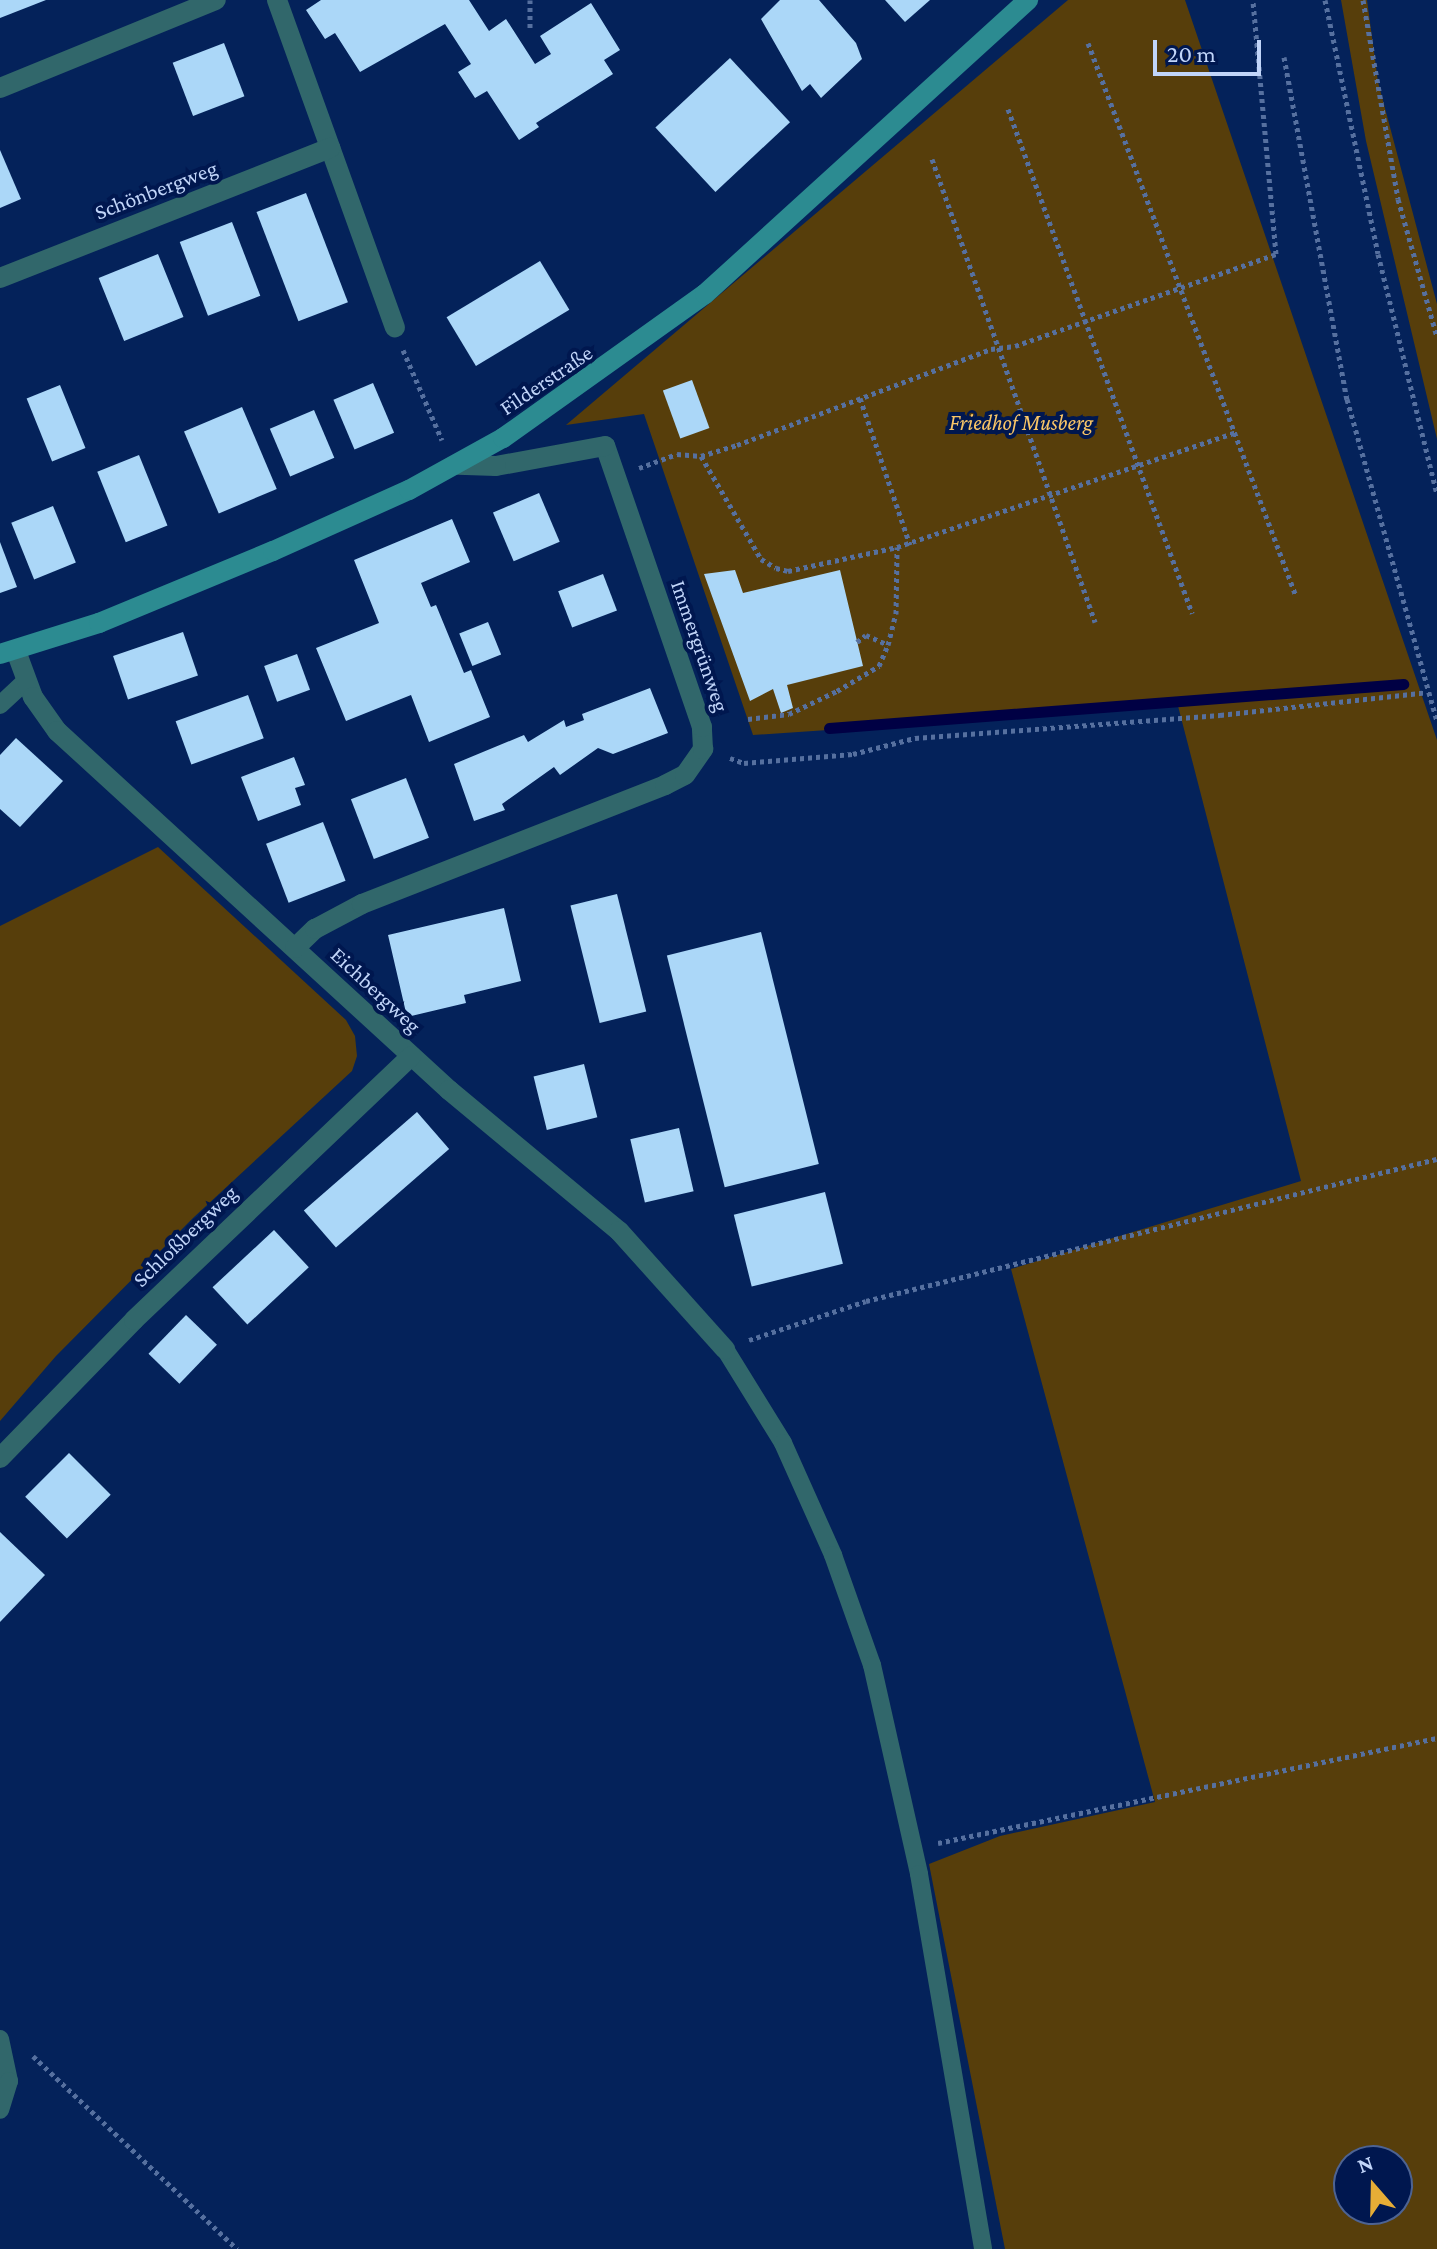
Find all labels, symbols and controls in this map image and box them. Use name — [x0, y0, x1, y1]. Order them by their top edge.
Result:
scale bar — [1157, 24, 1265, 74]
text: 20 m — [1167, 40, 1216, 67]
street label: Schönbergweg — [91, 155, 221, 225]
street label: Filderstraße — [494, 339, 598, 421]
park label: Friedhof Musberg — [949, 410, 1093, 436]
street label: Immergrünweg — [665, 577, 735, 715]
street label: Eichbergweg — [325, 942, 427, 1038]
street label: Schloßbergweg — [127, 1180, 243, 1292]
north arrow — [1333, 2145, 1413, 2225]
text: N — [1354, 2150, 1377, 2178]

